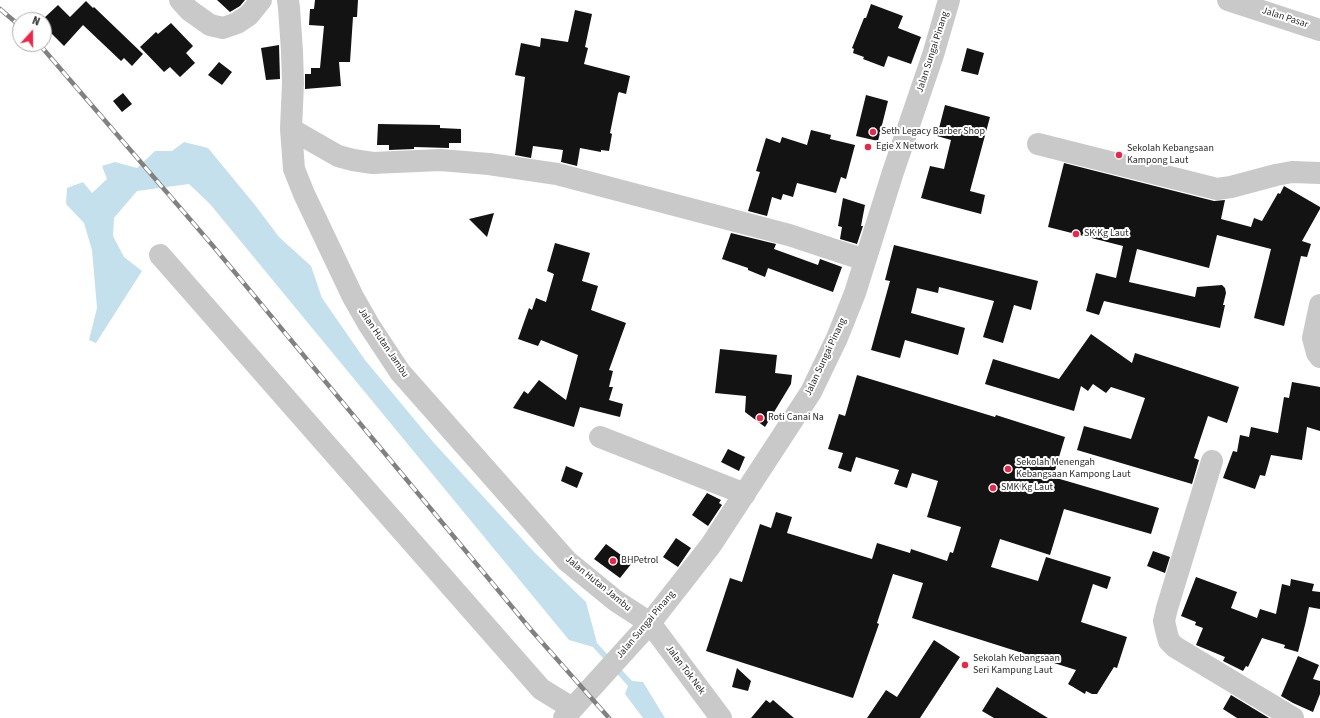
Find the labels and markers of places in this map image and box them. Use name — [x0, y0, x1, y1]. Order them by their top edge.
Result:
place label: Seth Legacy Barber Shop — [881, 126, 985, 138]
marker: Seth Legacy Barber Shop — [868, 127, 878, 137]
place label: Egie X Network — [876, 141, 939, 153]
marker: Egie X Network — [863, 142, 873, 152]
place label: Sekolah Kebangsaan Kampong Laut — [1127, 143, 1214, 166]
marker: Sekolah Kebangsaan Kampong Laut — [1114, 150, 1124, 160]
place label: SK Kg Laut — [1084, 228, 1129, 240]
marker: SK Kg Laut — [1071, 229, 1081, 239]
place label: Roti Canai Na — [768, 412, 824, 424]
marker: Roti Canai Na — [755, 413, 765, 423]
place label: Sekolah Menengah Kebangsaan Kampong Laut — [1016, 457, 1131, 480]
marker: Sekolah Menengah Kebangsaan Kampong Laut — [1003, 464, 1013, 474]
place label: SMK Kg Laut — [1001, 482, 1053, 494]
marker: SMK Kg Laut — [988, 483, 998, 493]
place label: BHPetrol — [621, 555, 658, 567]
marker: BHPetrol — [608, 556, 618, 566]
place label: Sekolah Kebangsaan Seri Kampung Laut — [973, 653, 1060, 676]
marker: Sekolah Kebangsaan Seri Kampung Laut — [960, 660, 970, 670]

